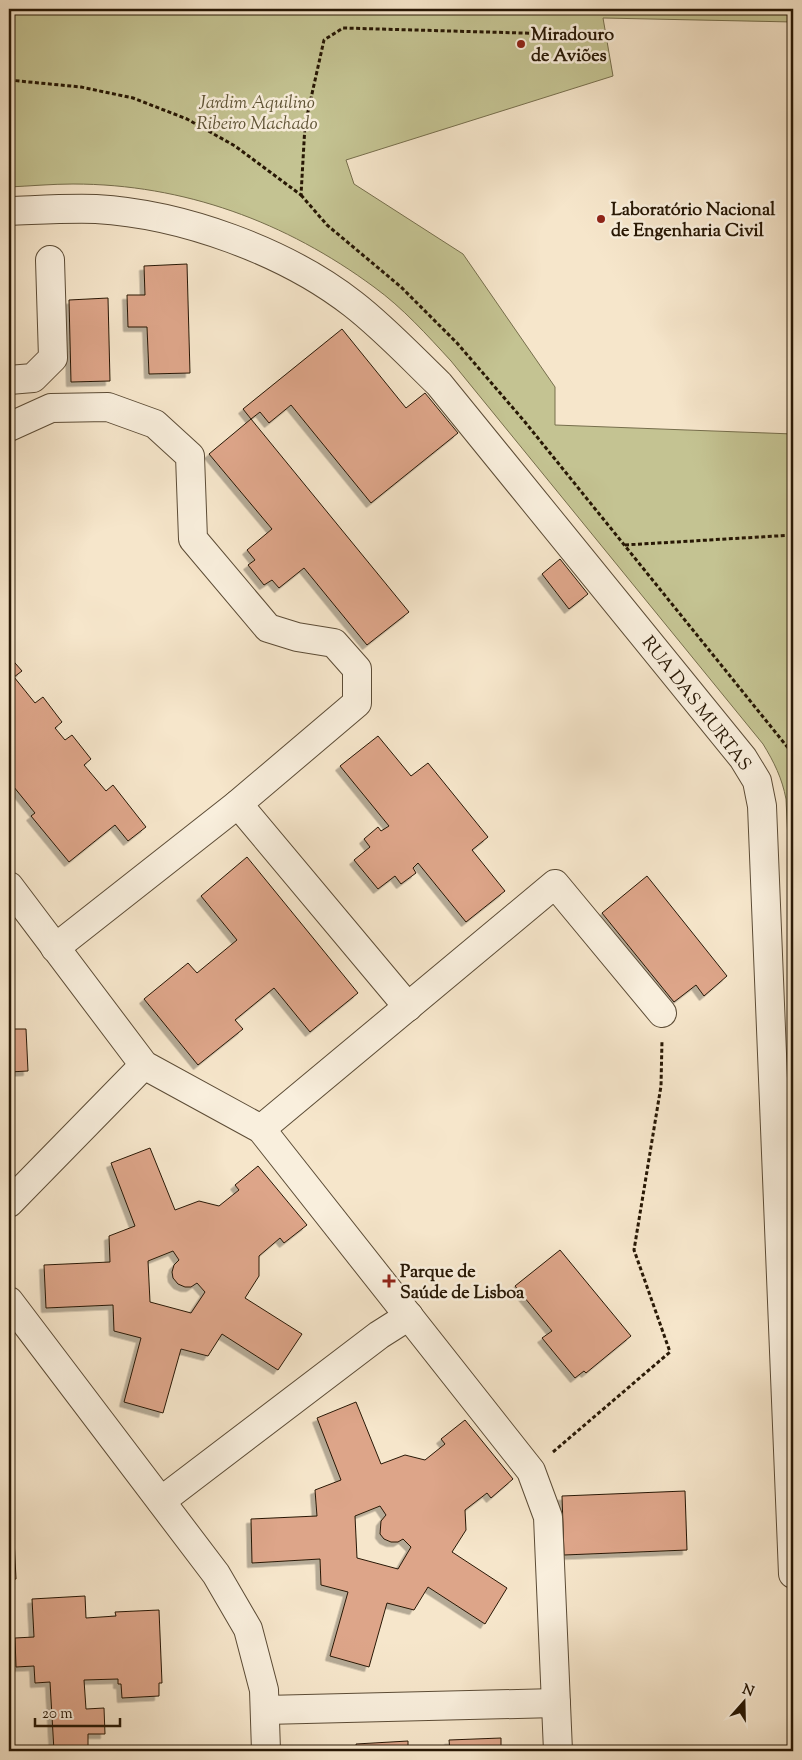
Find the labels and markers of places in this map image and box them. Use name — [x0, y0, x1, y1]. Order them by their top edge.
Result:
place label: Miradouro de Aviões — [531, 23, 614, 70]
marker: Miradouro de Aviões — [515, 38, 527, 50]
place label: Laboratório Nacional de Engenharia Civil — [611, 198, 776, 245]
marker: Laboratório Nacional de Engenharia Civil — [595, 213, 607, 225]
place label: Parque de Saúde de Lisboa — [400, 1260, 525, 1307]
marker: Parque de Saúde de Lisboa — [382, 1274, 396, 1288]

